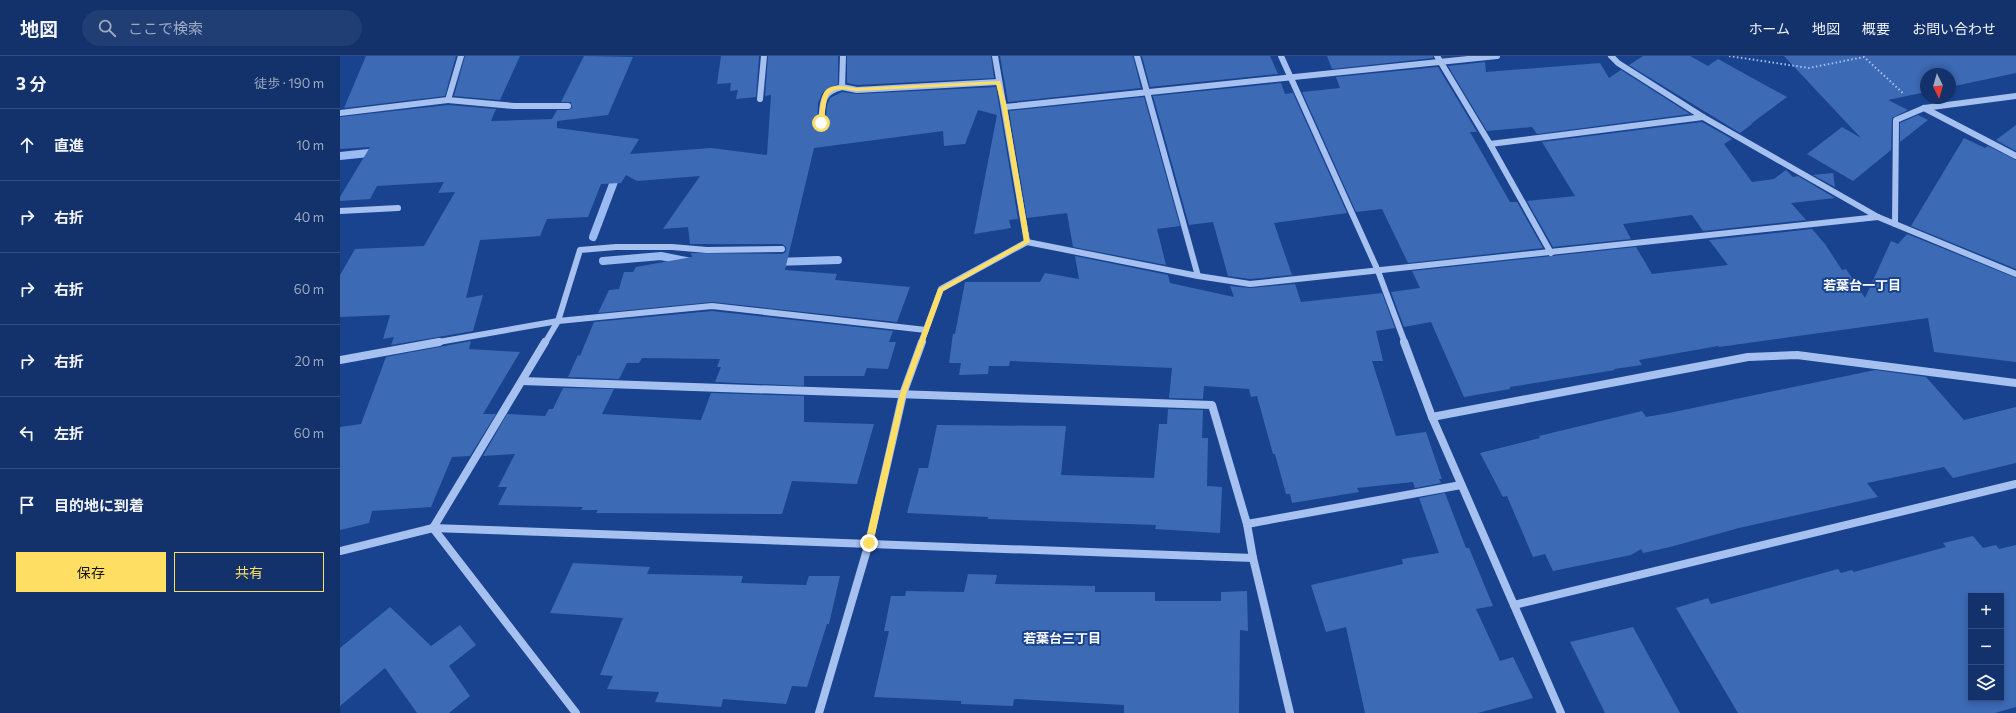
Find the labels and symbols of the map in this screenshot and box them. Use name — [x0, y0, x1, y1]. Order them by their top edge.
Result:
north arrow — [1920, 68, 1956, 104]
route start — [812, 114, 830, 132]
district label: 若葉台一丁目 — [1823, 277, 1901, 293]
route end — [860, 534, 878, 552]
district label: 若葉台三丁目 — [1023, 630, 1101, 646]

